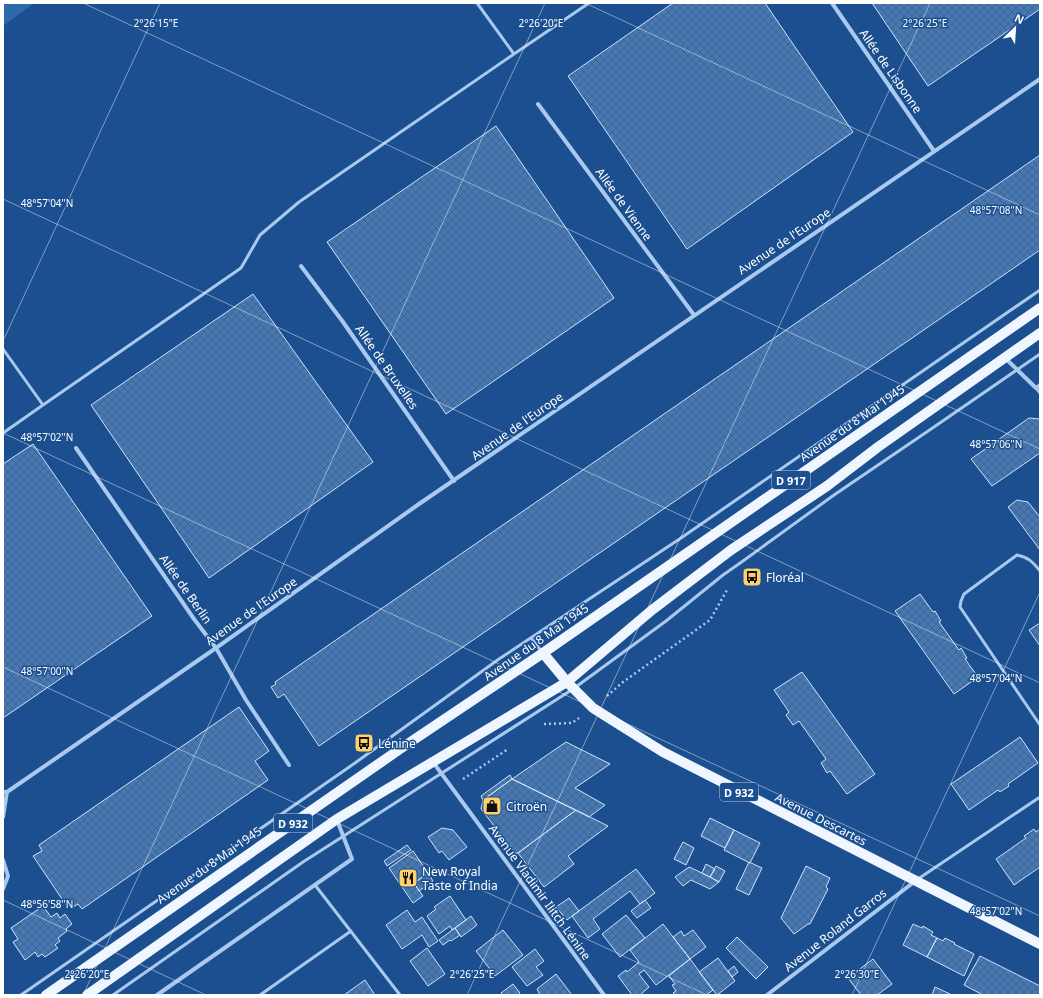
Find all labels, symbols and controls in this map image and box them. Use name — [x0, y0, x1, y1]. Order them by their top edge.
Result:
north arrow — [995, 8, 1035, 48]
text: N — [1012, 10, 1027, 27]
text: 2°26'15"E — [134, 16, 178, 30]
text: 2°26'20"E — [519, 16, 563, 30]
text: 2°26'25"E — [903, 16, 947, 30]
street label: Allée de Lisbonne — [856, 26, 927, 117]
street label: Allée de Vienne — [592, 164, 656, 244]
text: 48°57'04"N — [21, 196, 73, 210]
street label: Avenue de l'Europe — [734, 203, 834, 278]
text: 48°57'08"N — [970, 203, 1022, 217]
street label: Allée de Bruxelles — [351, 321, 423, 413]
street label: Avenue du 8 Mai 1945 — [796, 380, 908, 466]
street label: Avenue de l'Europe — [468, 388, 567, 464]
text: 48°57'02"N — [21, 430, 73, 444]
text: 48°57'06"N — [970, 437, 1022, 451]
road number: D 917 — [772, 471, 810, 489]
street label: Allée de Berlin — [156, 551, 216, 627]
bus stop icon: Floréal — [741, 566, 763, 588]
place label: Floréal — [766, 569, 804, 586]
street label: Avenue de l'Europe — [202, 573, 301, 649]
street label: Avenue du 8 Mai 1945 — [480, 599, 592, 685]
text: 48°57'00"N — [21, 664, 73, 678]
text: 48°57'04"N — [970, 671, 1022, 685]
bus stop icon: Lénine — [353, 732, 375, 754]
place label: Lénine — [378, 735, 416, 752]
road number: D 932 — [720, 783, 758, 801]
street label: Avenue Descartes — [772, 789, 870, 850]
shop icon: Citroën — [481, 795, 503, 817]
place label: Citroën — [506, 798, 547, 815]
road number: D 932 — [274, 814, 312, 832]
street label: Avenue Vladimir Ilitch Lénine — [485, 821, 595, 963]
street label: Avenue du 8 Mai 1945 — [153, 822, 265, 908]
place label: New Royal Taste of India — [422, 863, 498, 894]
restaurant icon: New Royal Taste of India — [397, 867, 419, 889]
street label: Avenue Roland Garros — [780, 884, 890, 975]
text: 48°56'58"N — [21, 897, 73, 911]
text: 48°57'02"N — [970, 904, 1022, 918]
text: 2°26'20"E — [65, 967, 109, 981]
text: 2°26'25"E — [450, 967, 494, 981]
text: 2°26'30"E — [835, 967, 879, 981]

